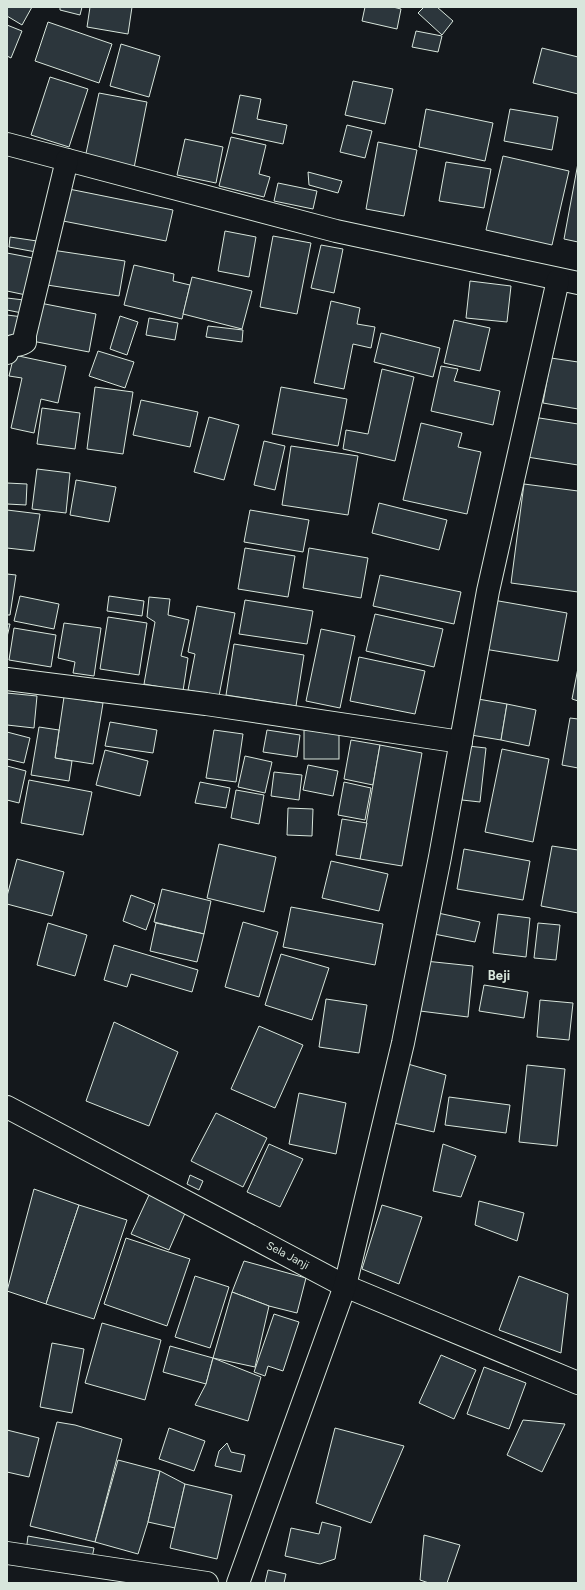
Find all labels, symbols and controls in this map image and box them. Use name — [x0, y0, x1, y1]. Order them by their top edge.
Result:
district label: Beji — [488, 968, 510, 983]
street label: Sela Janji — [264, 1239, 311, 1272]

